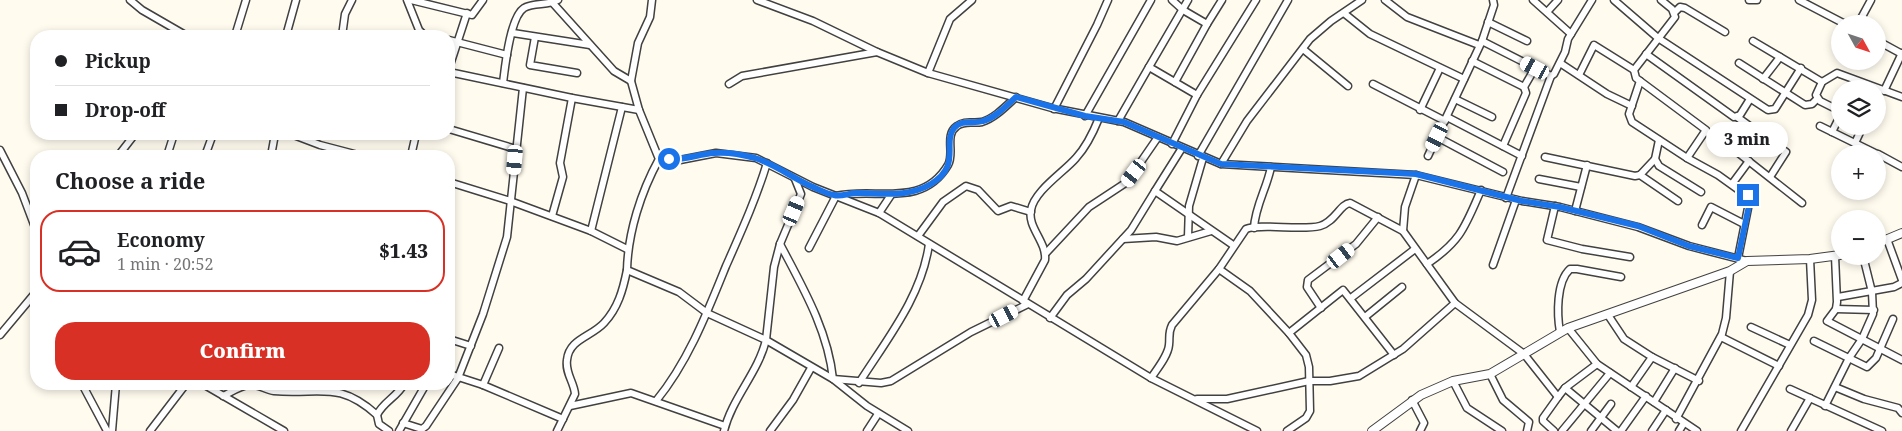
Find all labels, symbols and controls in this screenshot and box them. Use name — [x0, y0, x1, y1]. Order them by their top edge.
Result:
north arrow — [1831, 15, 1886, 70]
map controls — [1831, 15, 1886, 265]
text: Pickup — [85, 48, 151, 74]
car — [1518, 54, 1551, 82]
button: layers — [1831, 80, 1886, 135]
text: Drop-off — [85, 97, 165, 123]
car — [1423, 120, 1450, 154]
callout: 3 min — [1707, 122, 1789, 158]
text: 3 min — [1724, 128, 1770, 150]
car — [506, 144, 523, 176]
button: + — [1831, 145, 1886, 200]
route start — [658, 148, 680, 170]
car — [1118, 157, 1149, 189]
text: Choose a ride — [55, 165, 205, 195]
route end — [1737, 184, 1759, 206]
car — [781, 194, 806, 228]
button: − — [1831, 210, 1886, 265]
text: Economy — [117, 227, 205, 253]
icon: car — [57, 229, 102, 274]
text: $1.43 — [379, 238, 428, 264]
car — [1324, 241, 1357, 271]
text: 1 min · 20:52 — [117, 253, 213, 275]
car — [987, 303, 1020, 329]
button: Confirm — [55, 322, 430, 380]

